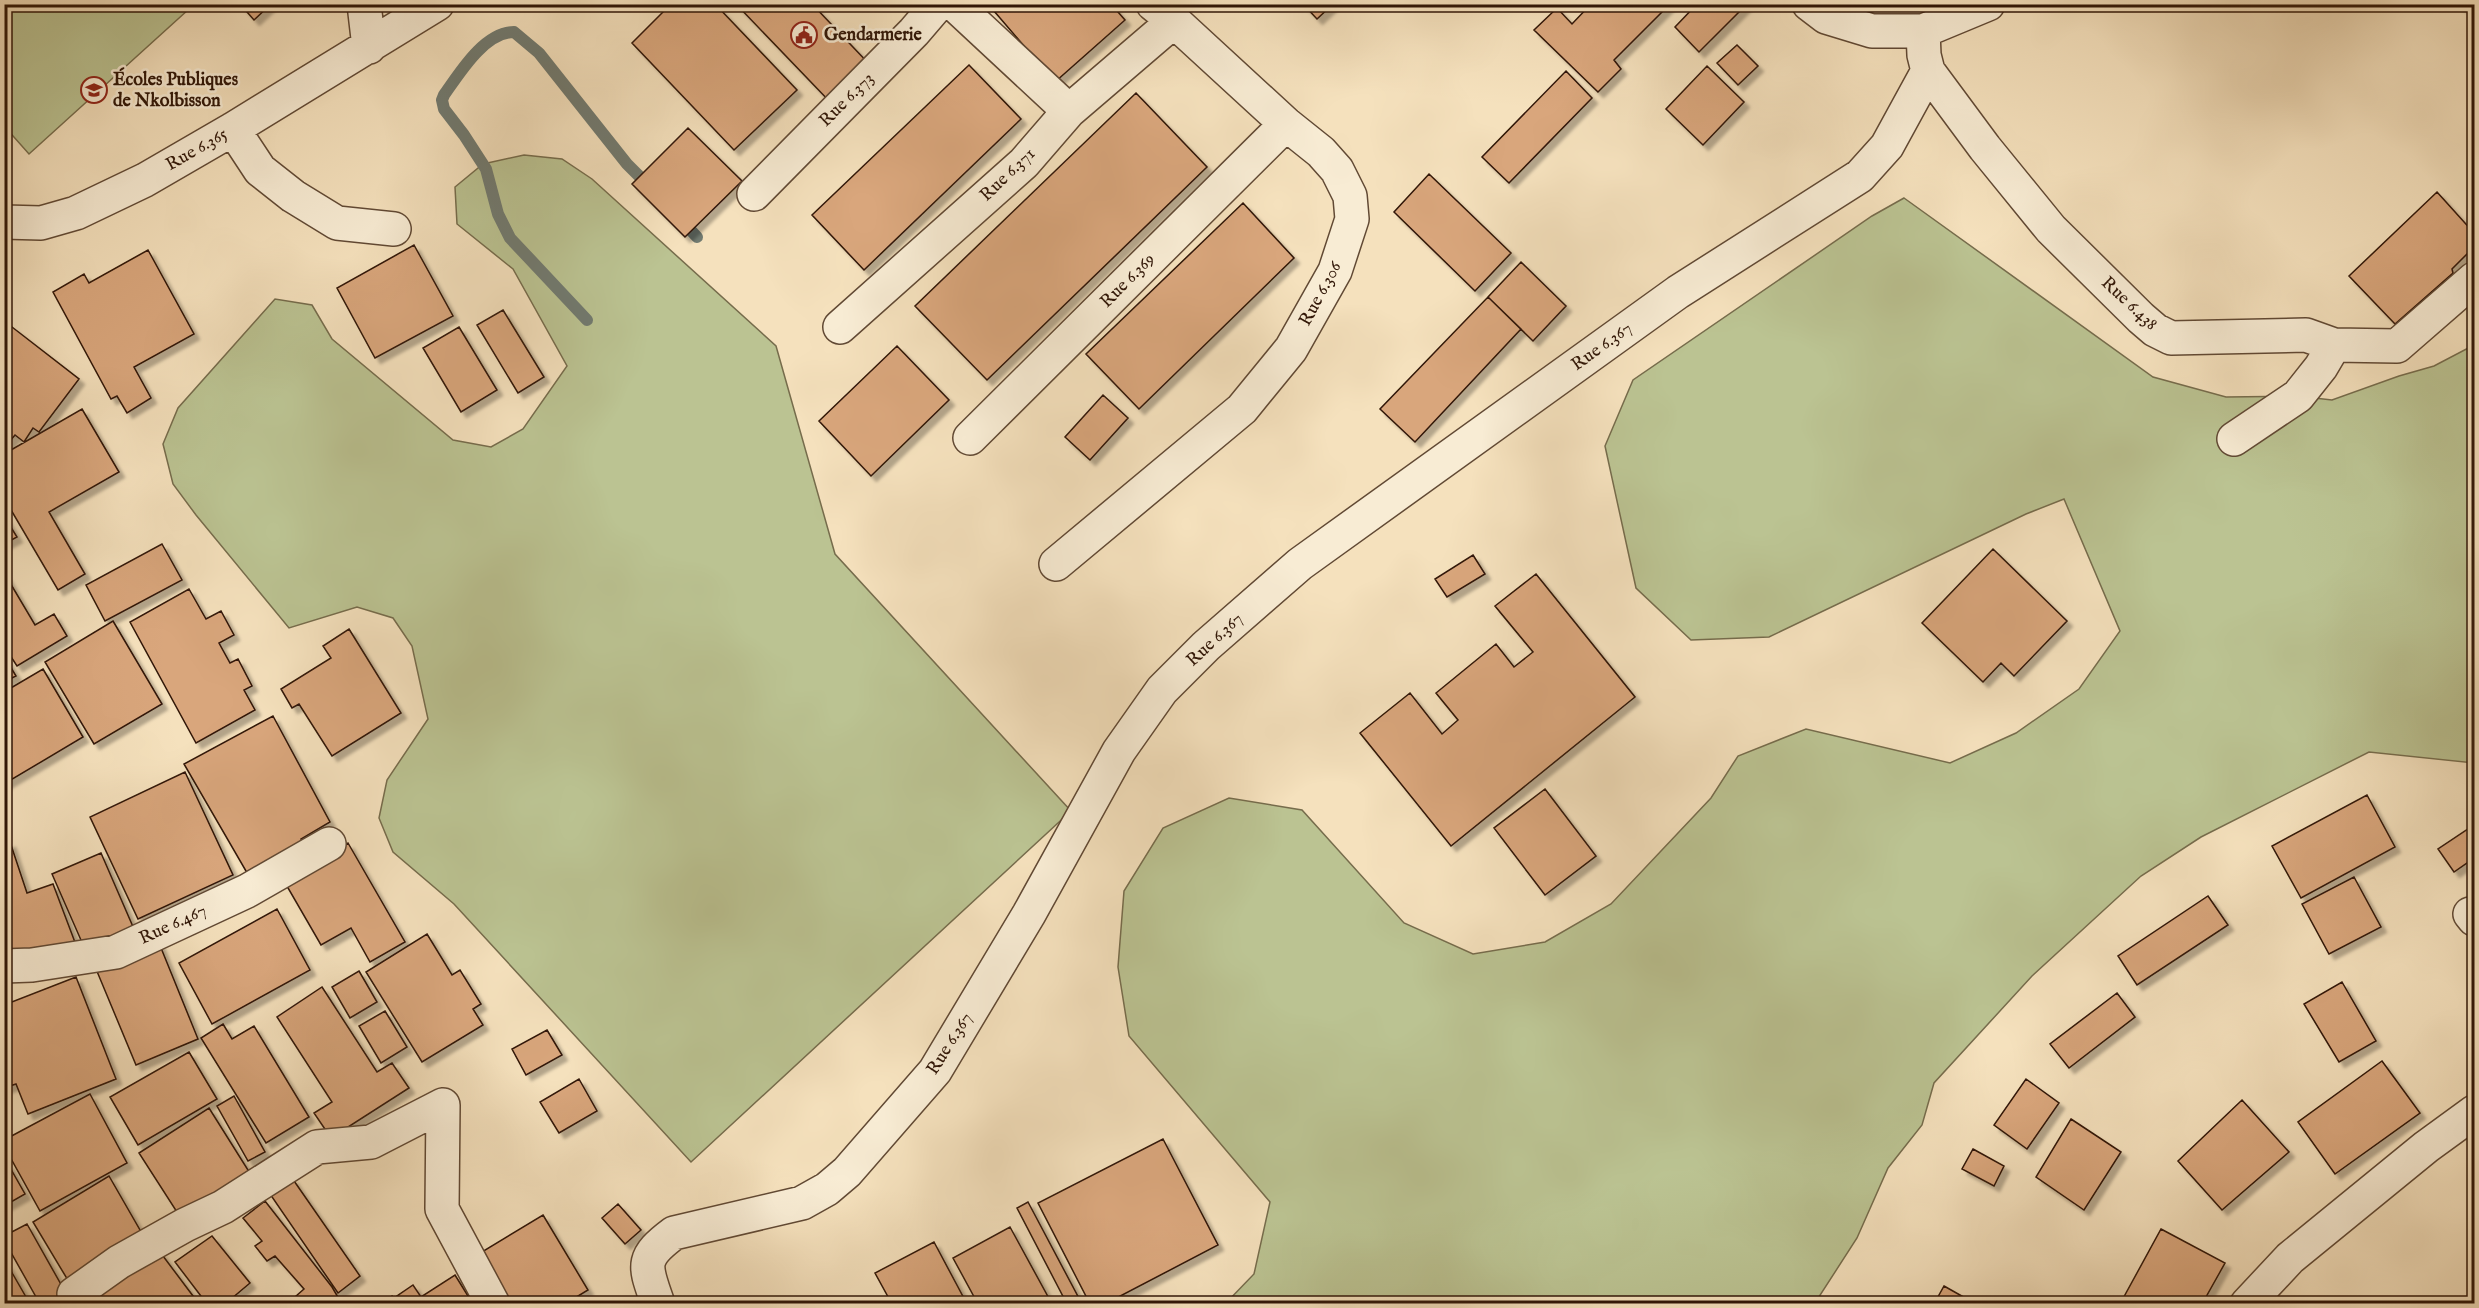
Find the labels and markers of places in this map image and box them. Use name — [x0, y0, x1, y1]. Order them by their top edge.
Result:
public building icon: Gendarmerie — [789, 20, 819, 50]
place label: Gendarmerie — [824, 24, 923, 47]
place label: Écoles Publiques de Nkolbisson — [113, 67, 239, 113]
school or university icon: Écoles Publiques de Nkolbisson — [79, 75, 109, 105]

